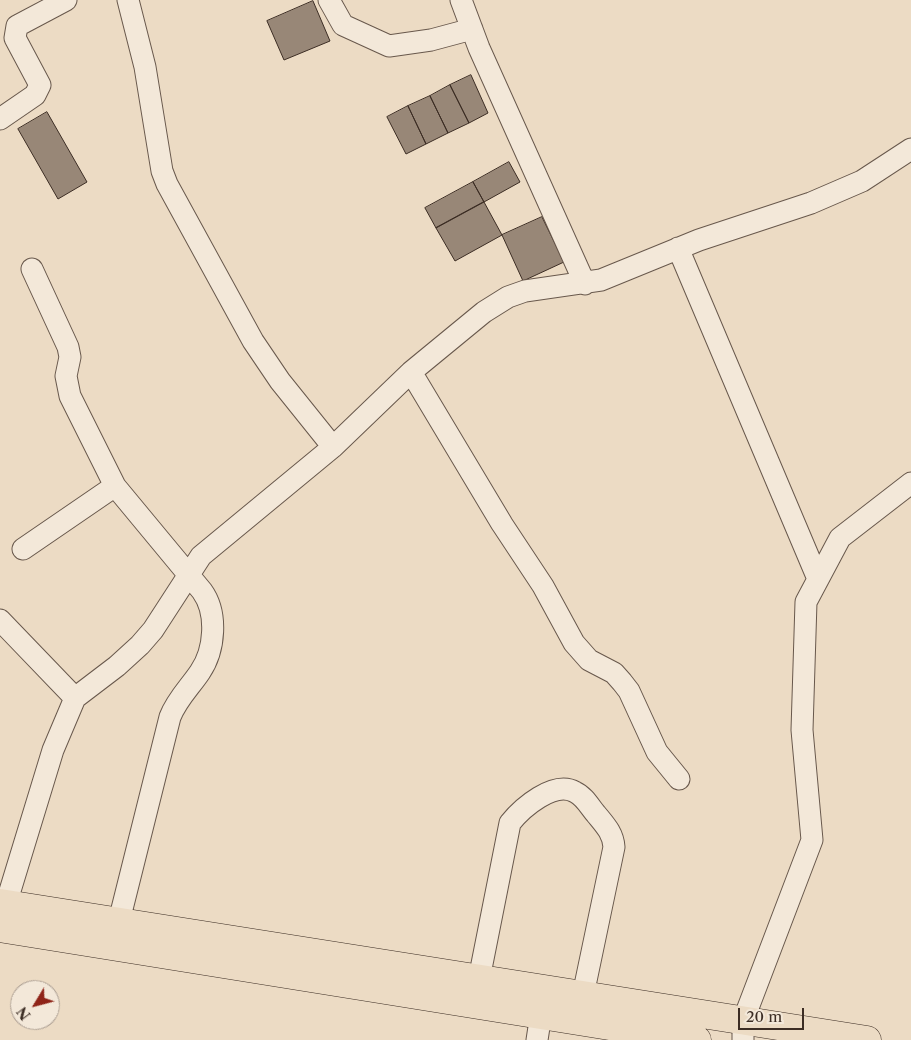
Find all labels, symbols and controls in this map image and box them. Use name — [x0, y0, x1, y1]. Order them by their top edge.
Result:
north arrow — [10, 980, 60, 1030]
scale bar — [741, 998, 807, 1030]
text: N — [13, 1003, 35, 1024]
text: 20 m — [746, 1007, 782, 1026]

